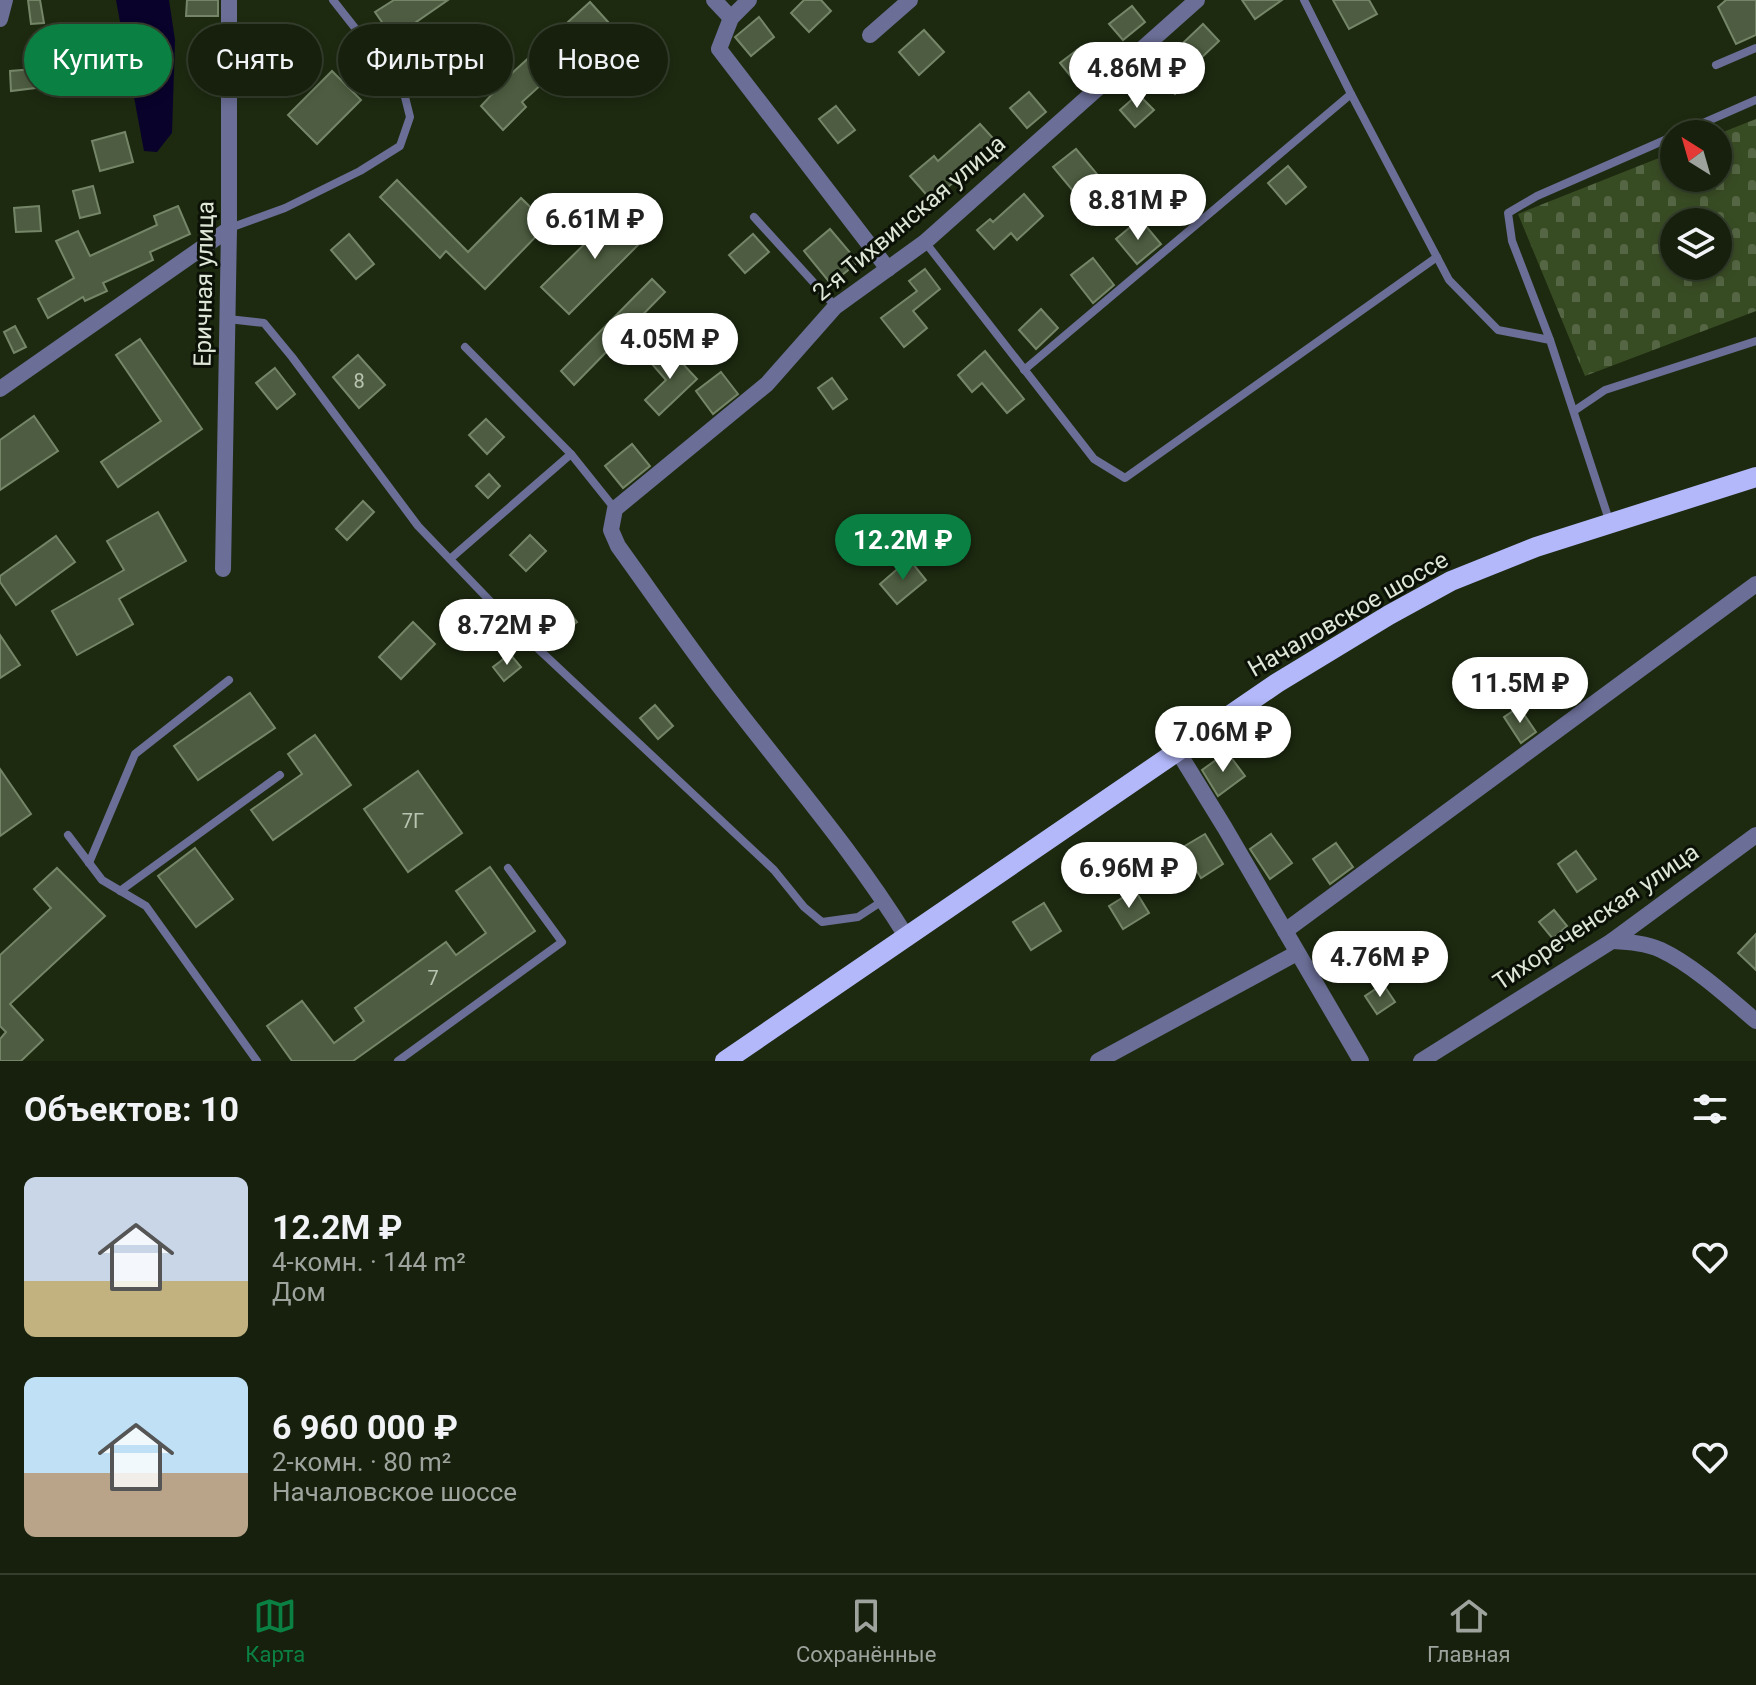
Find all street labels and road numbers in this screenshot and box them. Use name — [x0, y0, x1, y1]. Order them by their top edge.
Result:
street label: 2-я Тихвинская улица — [807, 129, 1011, 307]
street label: Еричная улица — [189, 201, 219, 367]
street label: Началовское шоссе — [1243, 545, 1453, 683]
street label: Тихореченская улица — [1488, 838, 1704, 996]

